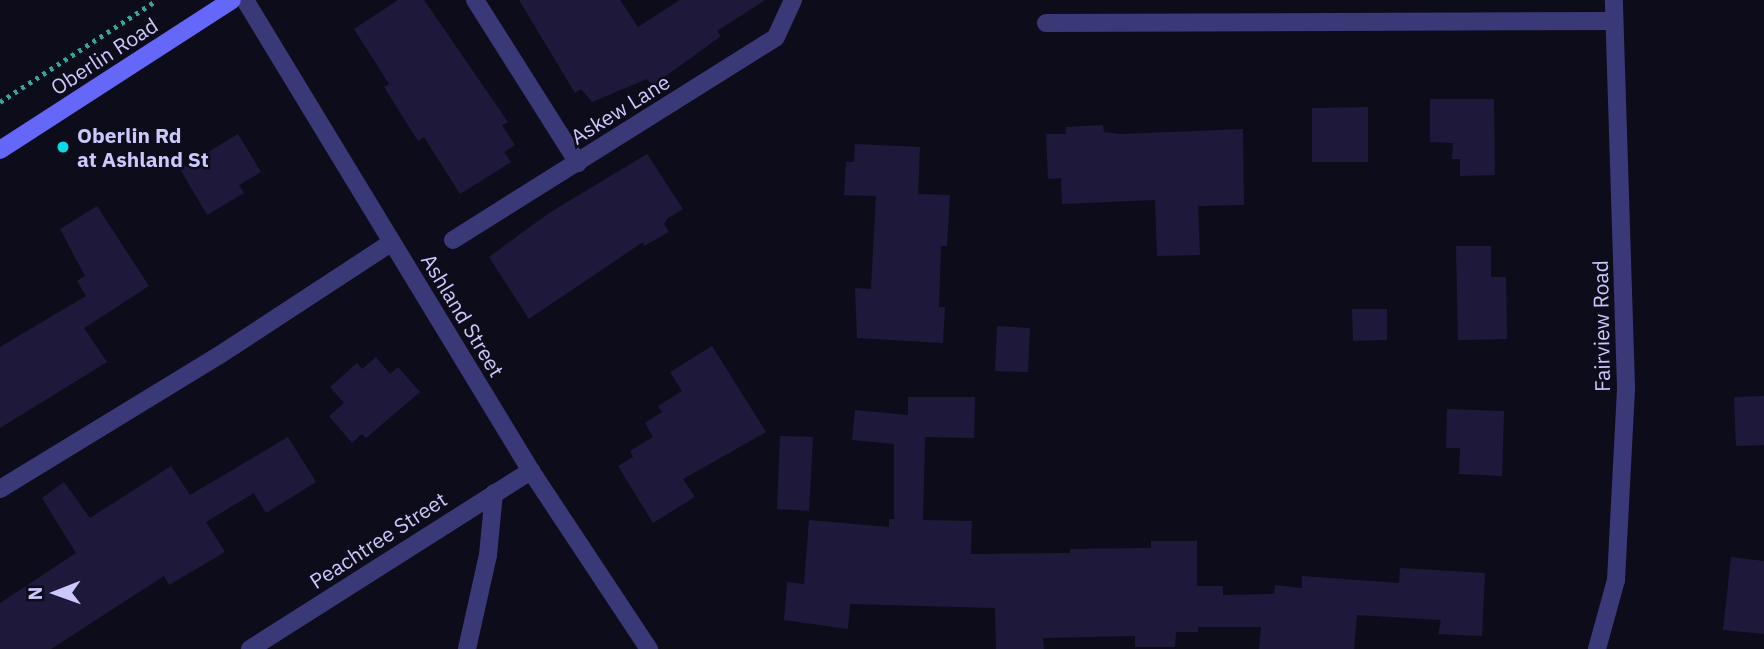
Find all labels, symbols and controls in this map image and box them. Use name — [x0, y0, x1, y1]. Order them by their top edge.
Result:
street label: Oberlin Road — [46, 12, 162, 100]
street label: Askew Lane — [566, 69, 674, 149]
place label: Oberlin Rd at Ashland St — [77, 122, 209, 172]
marker: Oberlin Rd at Ashland St — [55, 139, 71, 155]
street label: Ashland Street — [416, 249, 510, 381]
street label: Fairview Road — [1587, 260, 1615, 392]
street label: Peachtree Street — [305, 486, 451, 594]
north arrow — [21, 558, 91, 628]
text: N — [23, 586, 47, 600]

